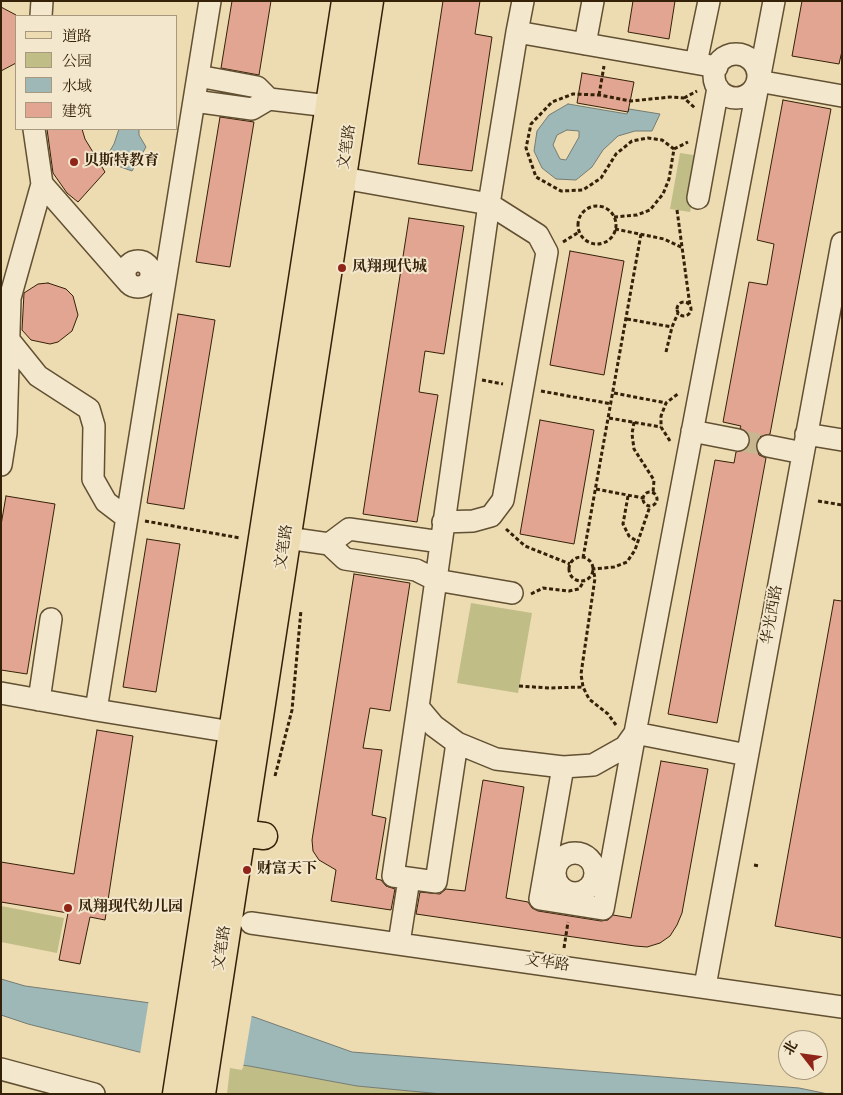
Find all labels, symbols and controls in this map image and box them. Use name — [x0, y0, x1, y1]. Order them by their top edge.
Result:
legend — [15, 15, 178, 130]
text: 道路 — [62, 27, 92, 46]
text: 公园 — [62, 52, 92, 71]
text: 水域 — [62, 77, 92, 96]
text: 建筑 — [62, 102, 92, 121]
street label: 文笔路 — [336, 123, 360, 171]
place label: 贝斯特教育 — [84, 153, 159, 171]
marker: 贝斯特教育 — [68, 156, 80, 168]
place label: 凤翔现代城 — [352, 259, 427, 277]
marker: 凤翔现代城 — [336, 262, 348, 274]
street label: 文笔路 — [273, 523, 297, 571]
street label: 华光西路 — [759, 584, 787, 646]
place label: 财富天下 — [257, 861, 317, 879]
marker: 财富天下 — [241, 864, 253, 876]
place label: 凤翔现代幼儿园 — [78, 899, 183, 917]
marker: 凤翔现代幼儿园 — [62, 902, 74, 914]
street label: 文笔路 — [211, 924, 235, 972]
street label: 文华路 — [523, 952, 571, 976]
north arrow — [778, 1030, 828, 1080]
text: 北 — [780, 1037, 802, 1059]

